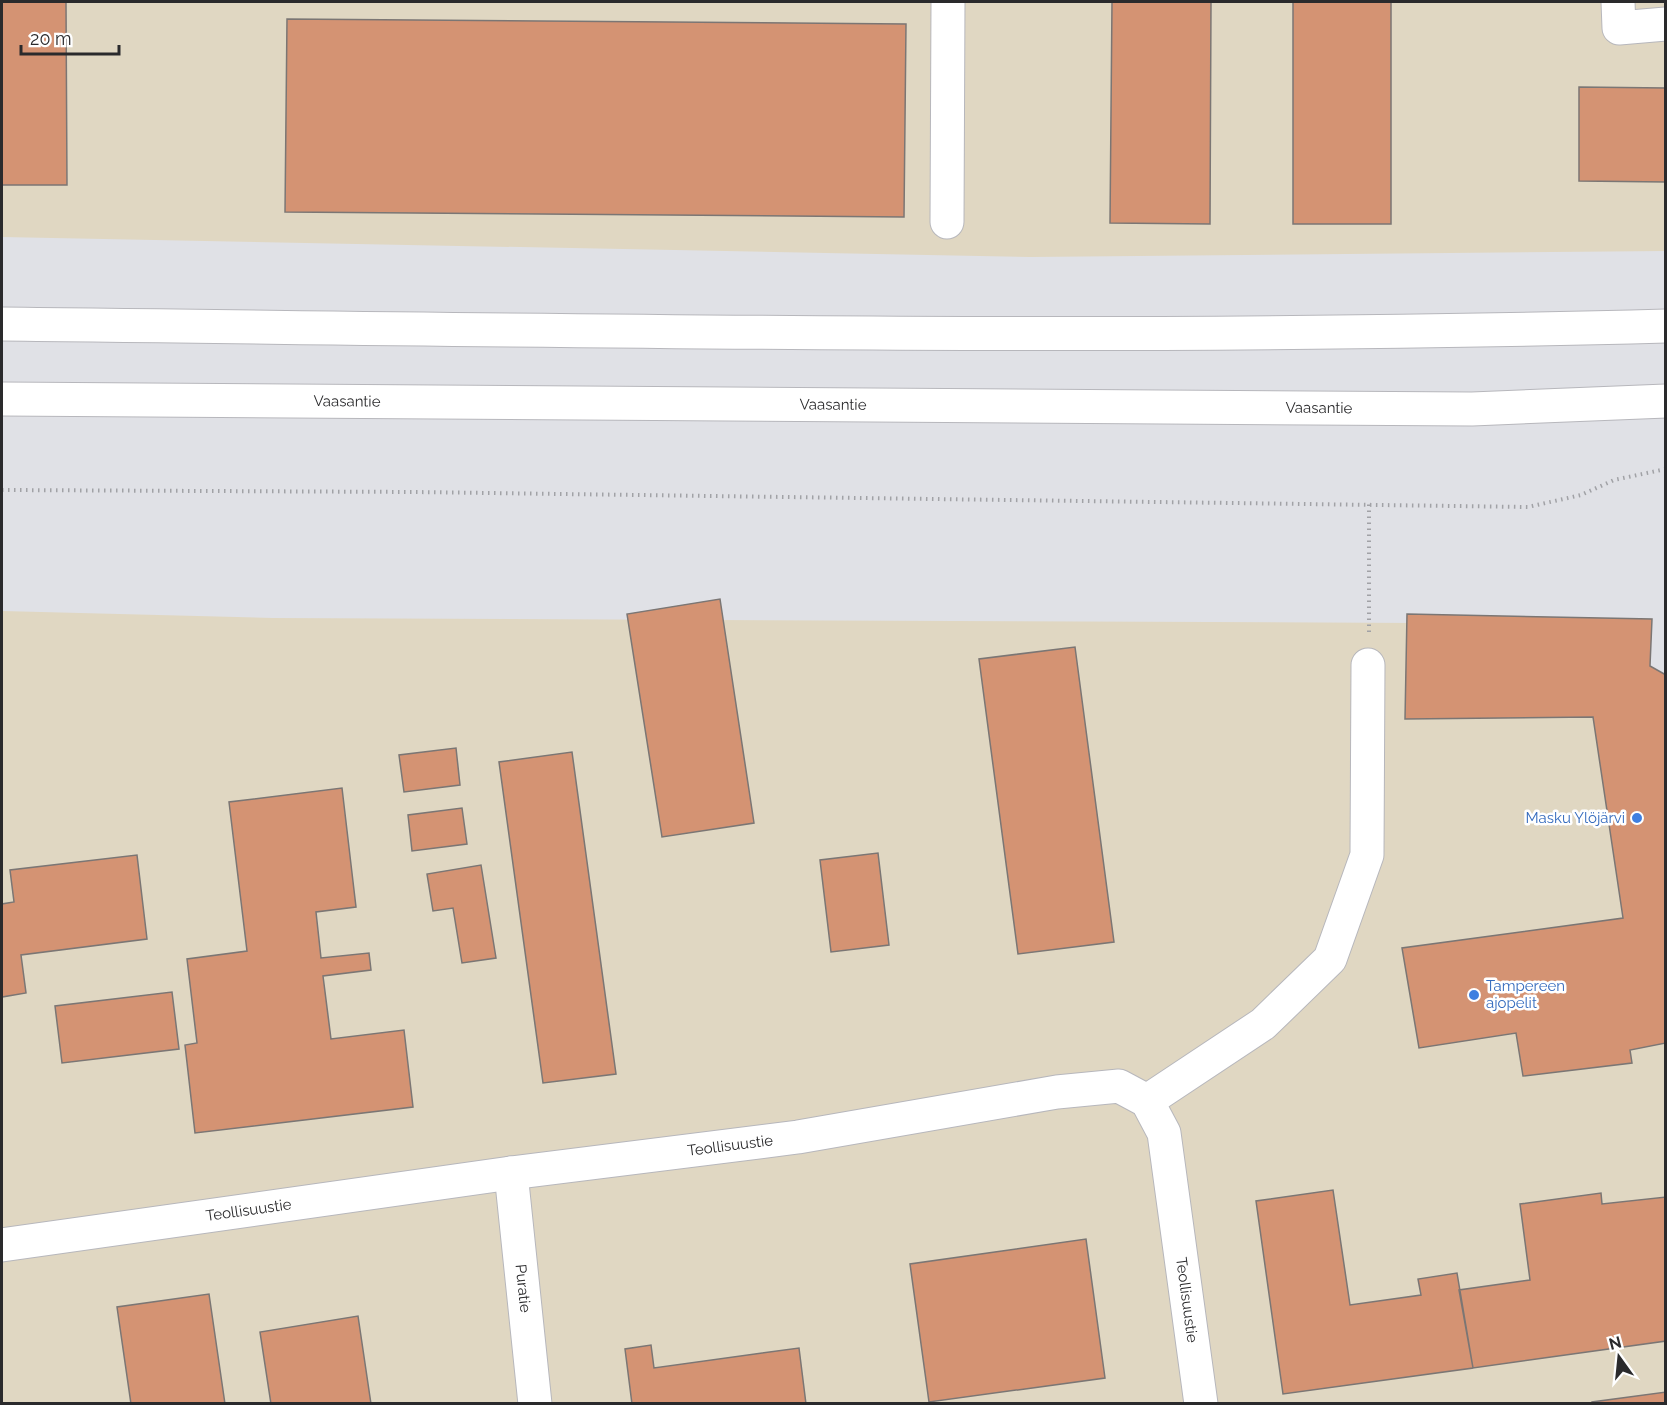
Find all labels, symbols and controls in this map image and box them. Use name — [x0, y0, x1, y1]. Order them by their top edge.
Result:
scale bar — [21, 18, 118, 56]
text: 20 m — [30, 28, 72, 49]
street label: Vaasantie — [313, 392, 381, 411]
street label: Vaasantie — [799, 395, 867, 414]
street label: Vaasantie — [1285, 399, 1353, 417]
place label: Masku Ylöjärvi — [1525, 809, 1625, 827]
marker: Masku Ylöjärvi — [1630, 811, 1644, 825]
place label: Tampereen ajopelit — [1486, 977, 1565, 1012]
marker: Tampereen ajopelit — [1467, 988, 1481, 1002]
street label: Teollisuustie — [686, 1131, 774, 1160]
street label: Teollisuustie — [205, 1195, 293, 1225]
street label: Teollisuustie — [1172, 1256, 1202, 1344]
street label: Puratie — [512, 1263, 534, 1314]
north arrow — [1589, 1327, 1649, 1387]
text: N — [1607, 1332, 1624, 1354]

